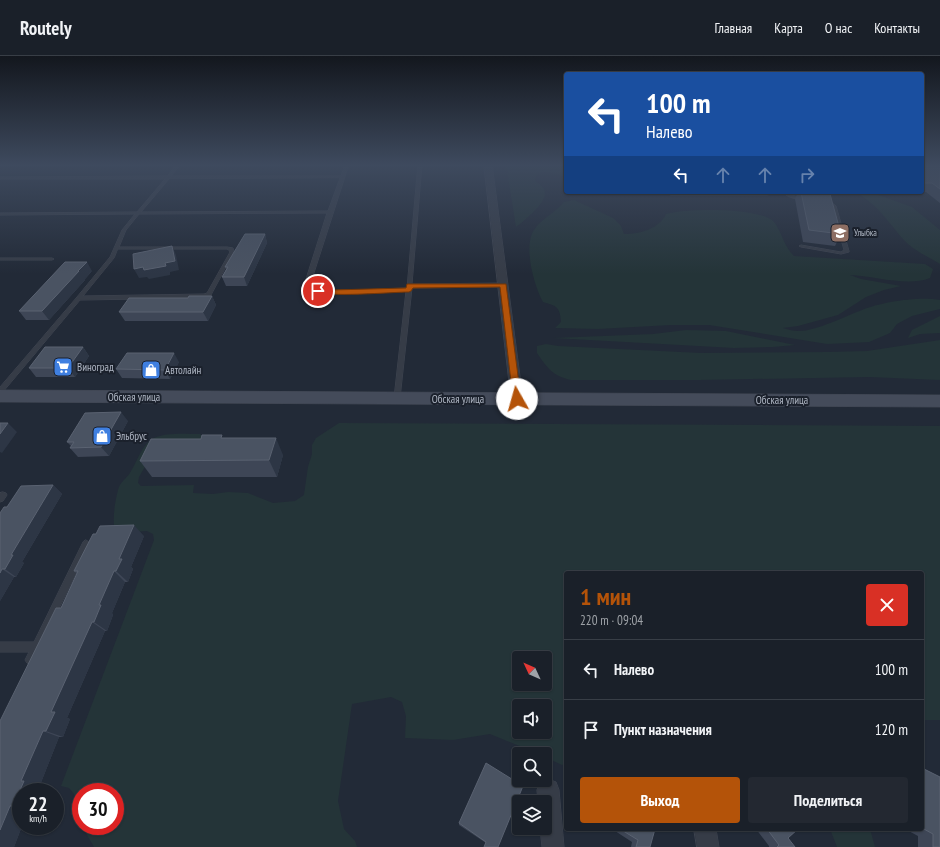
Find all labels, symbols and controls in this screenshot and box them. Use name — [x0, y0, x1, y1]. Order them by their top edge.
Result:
text: Routely — [20, 16, 72, 40]
text: Главная — [714, 19, 752, 37]
text: Карта — [774, 19, 803, 37]
text: О нас — [825, 19, 852, 37]
text: Контакты — [874, 19, 920, 37]
text: 100 m — [646, 84, 710, 121]
icon: left — [580, 88, 632, 140]
text: Налево — [646, 120, 693, 143]
icon: left — [670, 164, 692, 186]
icon: ahead — [712, 164, 734, 186]
icon: ahead — [754, 164, 776, 186]
icon: right — [796, 164, 818, 186]
school or university icon: Улыбка — [829, 222, 851, 244]
place label: Улыбка — [854, 227, 877, 238]
pin — [301, 274, 335, 308]
icon: arrive — [307, 280, 329, 302]
supermarket icon: Виноград — [52, 356, 74, 378]
shop icon: Автолайн — [140, 359, 162, 381]
place label: Виноград — [77, 360, 114, 374]
place label: Автолайн — [165, 363, 201, 377]
position arrow — [496, 378, 538, 420]
street label: Обская улица — [108, 390, 160, 404]
street label: Обская улица — [432, 392, 484, 406]
street label: Обская улица — [756, 393, 808, 407]
shop icon: Эльбрус — [91, 425, 113, 447]
place label: Эльбрус — [116, 429, 147, 443]
text: 1 мин — [580, 581, 631, 612]
button: close — [866, 584, 908, 626]
text: 220 m · 09:04 — [580, 612, 643, 629]
north arrow — [512, 651, 552, 691]
map controls — [512, 651, 552, 835]
icon: left — [580, 659, 602, 681]
text: Налево — [614, 660, 654, 679]
text: 100 m — [875, 660, 908, 679]
button: sound — [512, 699, 552, 739]
icon: arrive — [580, 719, 602, 741]
text: Пункт назначения — [614, 720, 712, 739]
text: 120 m — [875, 720, 908, 739]
button: search — [512, 747, 552, 787]
button: Выход — [580, 777, 740, 823]
button: Поделиться — [748, 777, 908, 823]
speed limit sign: 30 — [72, 783, 124, 835]
text: 22 — [28, 791, 48, 817]
button: layers — [512, 795, 552, 835]
text: km/h — [29, 812, 47, 825]

